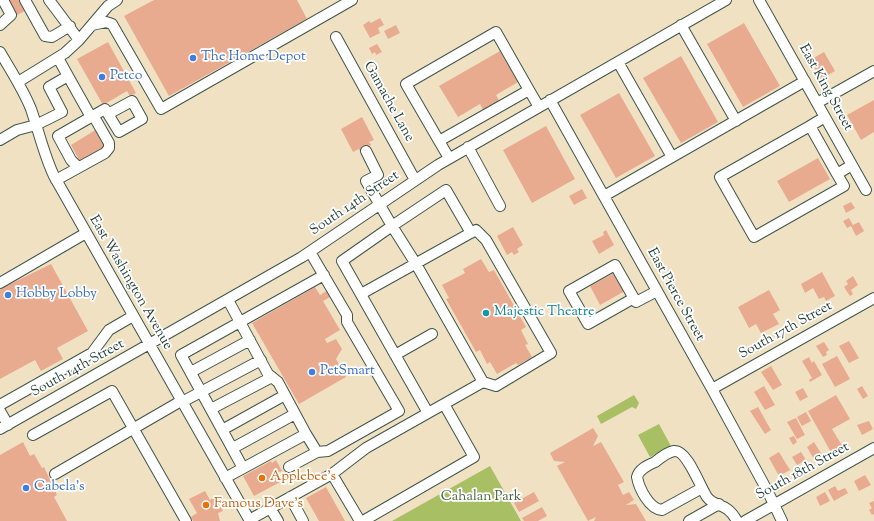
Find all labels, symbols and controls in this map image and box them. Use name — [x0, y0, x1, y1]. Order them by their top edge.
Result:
street label: East King Street — [794, 42, 856, 134]
place label: The Home Depot — [201, 50, 306, 66]
marker: The Home Depot — [188, 53, 198, 63]
street label: Gamache Lane — [359, 59, 417, 145]
place label: Petco — [110, 69, 143, 85]
marker: Petco — [97, 72, 107, 82]
street label: South 14th Street — [307, 168, 403, 240]
street label: East Washington Avenue — [85, 213, 175, 353]
street label: East Pierce Street — [643, 246, 707, 344]
place label: Hobby Lobby — [16, 287, 97, 303]
marker: Hobby Lobby — [3, 290, 13, 300]
street label: South 17th Street — [736, 298, 836, 364]
place label: Majestic Theatre — [494, 305, 594, 321]
marker: Majestic Theatre — [481, 308, 491, 318]
street label: South 14th Street — [28, 336, 128, 402]
place label: PetSmart — [320, 364, 375, 380]
marker: PetSmart — [307, 367, 317, 377]
street label: South 18th Street — [753, 439, 853, 505]
place label: Applebee's — [270, 470, 336, 486]
marker: Applebee's — [257, 473, 267, 483]
place label: Cabela's — [34, 480, 84, 496]
marker: Cabela's — [21, 483, 31, 493]
park label: Cahalan Park — [441, 490, 521, 506]
place label: Famous Dave's — [214, 497, 303, 513]
marker: Famous Dave's — [201, 500, 211, 510]

